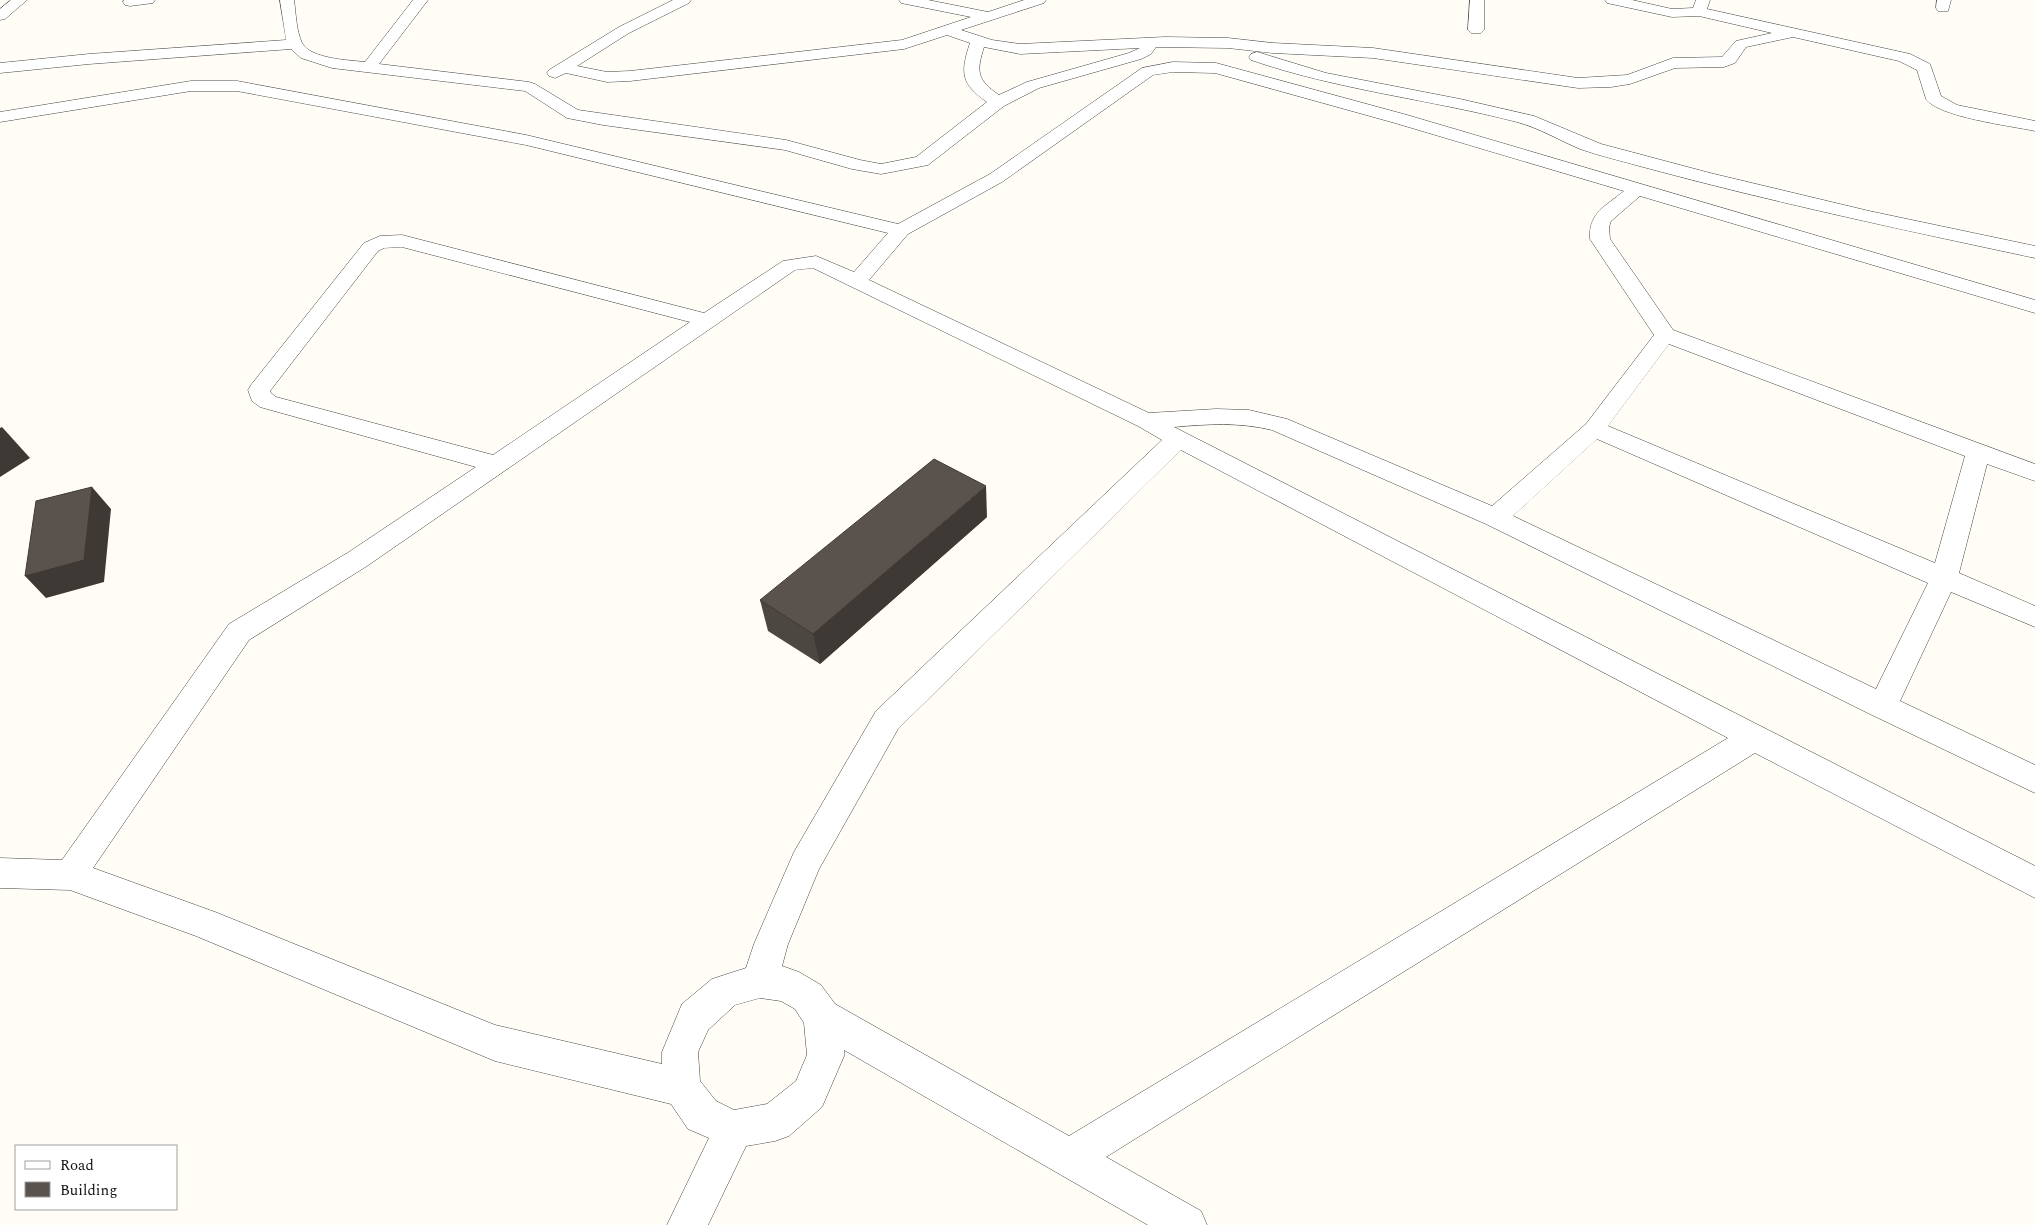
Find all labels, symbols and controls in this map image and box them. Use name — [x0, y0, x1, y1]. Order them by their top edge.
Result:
legend — [15, 1145, 178, 1210]
text: Road — [60, 1154, 94, 1177]
text: Building — [60, 1179, 117, 1202]

